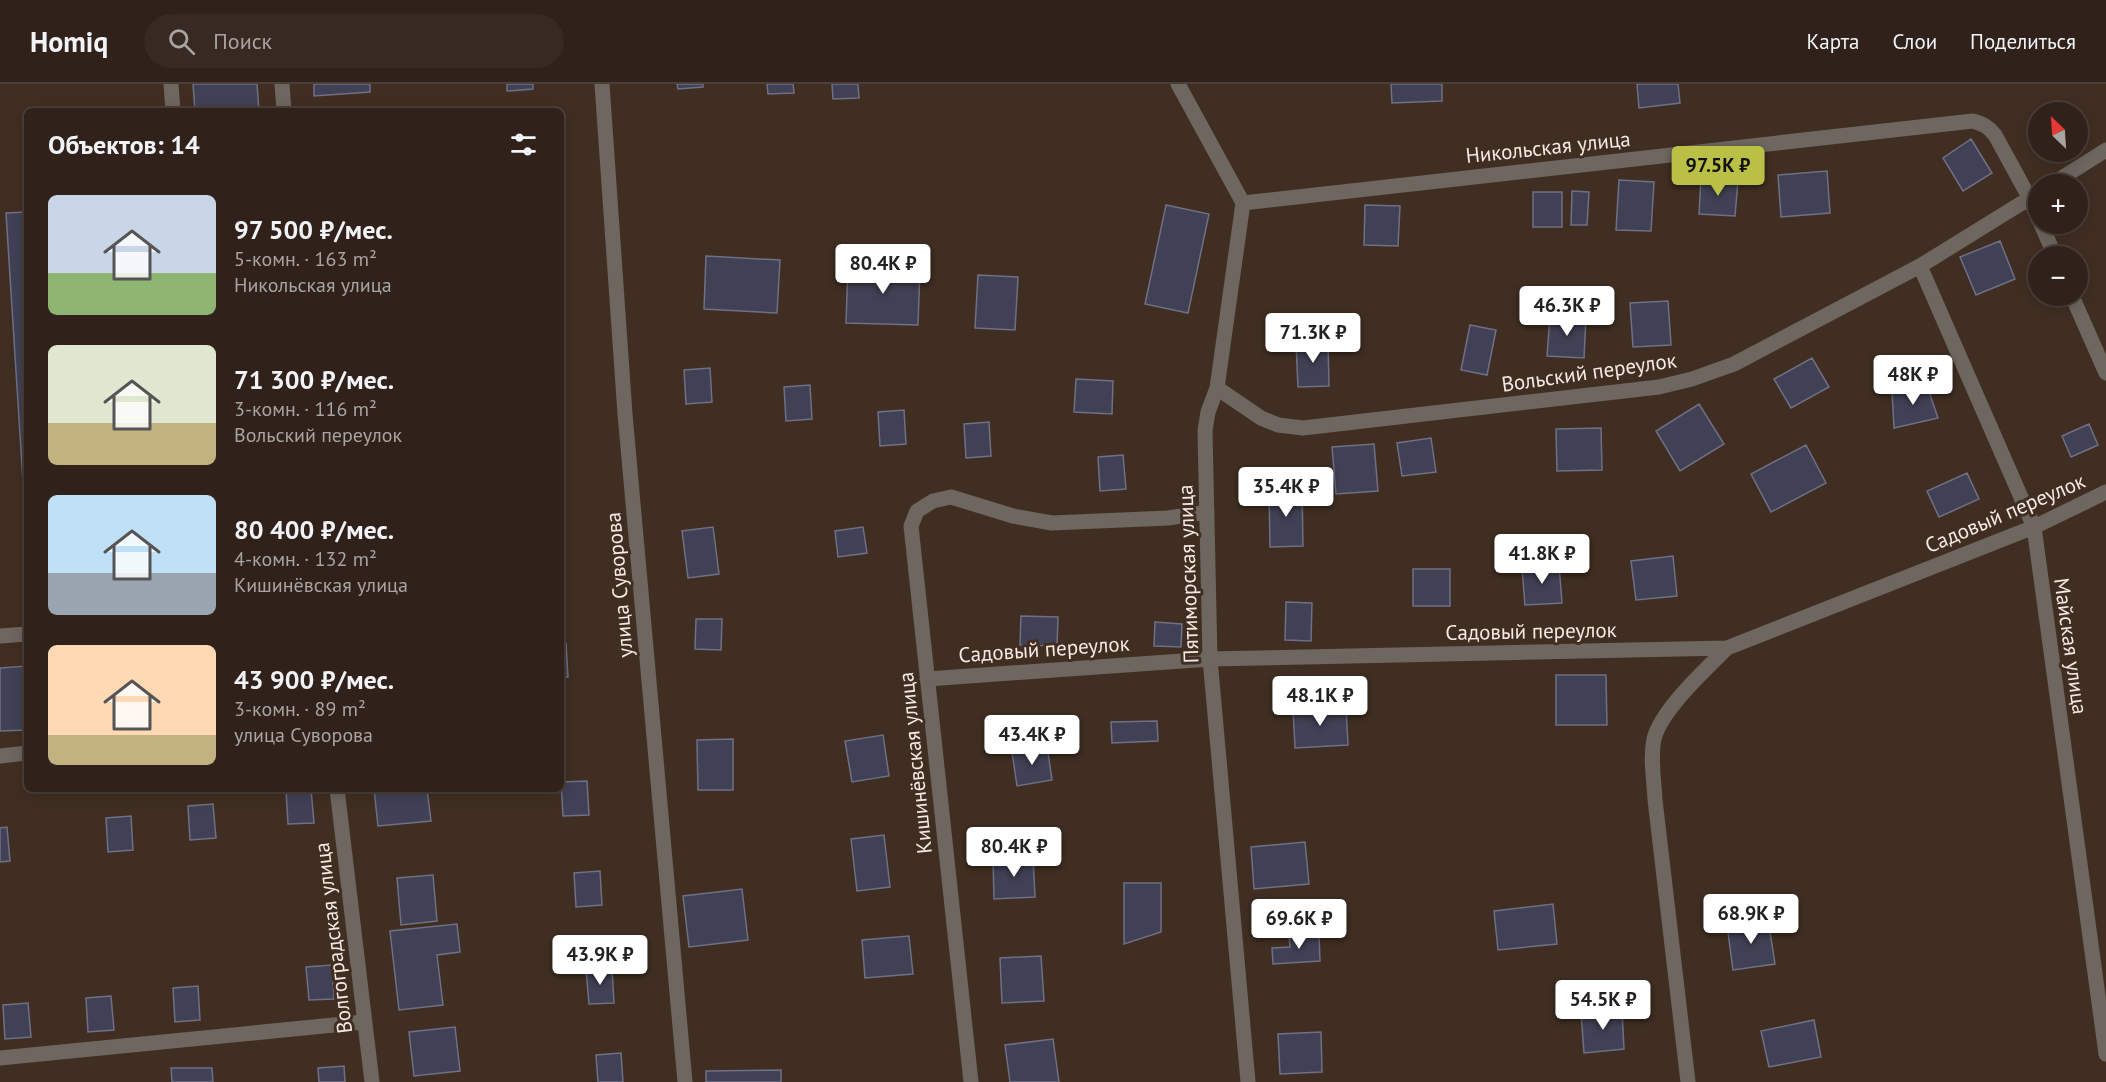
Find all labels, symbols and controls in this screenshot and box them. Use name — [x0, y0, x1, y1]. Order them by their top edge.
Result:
search box — [144, 14, 564, 68]
text: Homiq — [30, 23, 108, 60]
icon: search — [165, 25, 198, 58]
text: Поиск — [213, 27, 272, 55]
text: Карта — [1806, 28, 1859, 55]
text: Слои — [1892, 28, 1937, 55]
text: Поделиться — [1970, 28, 2076, 55]
north arrow — [2028, 102, 2088, 162]
map controls — [2028, 102, 2088, 306]
street label: Никольская улица — [1464, 125, 1632, 169]
text: Объектов: 14 — [48, 128, 200, 161]
icon: filters — [507, 128, 540, 161]
pin: 97.5K ₽ — [1663, 146, 1773, 197]
text: 97.5K ₽ — [1686, 152, 1750, 178]
button: + — [2028, 174, 2088, 234]
text: 97 500 ₽/мес. — [234, 213, 393, 246]
icon: home — [96, 219, 168, 291]
pin: 80.4K ₽ — [828, 244, 938, 295]
text: 5-комн. · 163 m² — [234, 246, 377, 272]
button: − — [2028, 246, 2088, 306]
text: 80.4K ₽ — [849, 250, 917, 276]
text: Никольская улица — [234, 272, 392, 298]
pin: 46.3K ₽ — [1512, 286, 1622, 337]
text: 46.3K ₽ — [1533, 292, 1601, 318]
pin: 71.3K ₽ — [1258, 313, 1368, 364]
text: 71.3K ₽ — [1279, 319, 1347, 345]
street label: Вольский переулок — [1500, 346, 1678, 398]
pin: 48K ₽ — [1871, 355, 1955, 406]
text: 48K ₽ — [1888, 361, 1938, 387]
text: 71 300 ₽/мес. — [234, 363, 394, 396]
icon: home — [96, 369, 168, 441]
text: 3-комн. · 116 m² — [234, 396, 377, 422]
text: Вольский переулок — [234, 422, 402, 448]
pin: 35.4K ₽ — [1231, 467, 1341, 518]
street label: Садовый переулок — [1921, 467, 2089, 559]
text: 35.4K ₽ — [1252, 473, 1320, 499]
street label: Пятиморская улица — [1171, 484, 1205, 664]
street label: улица Суворова — [599, 511, 639, 659]
text: 80 400 ₽/мес. — [234, 513, 394, 546]
icon: home — [96, 519, 168, 591]
pin: 41.8K ₽ — [1487, 534, 1597, 585]
text: 41.8K ₽ — [1508, 540, 1576, 566]
text: 4-комн. · 132 m² — [234, 546, 377, 572]
text: Кишинёвская улица — [234, 572, 408, 598]
street label: Майская улица — [2048, 576, 2094, 716]
street label: Садовый переулок — [1445, 616, 1617, 646]
street label: Садовый переулок — [958, 630, 1130, 668]
text: 43 900 ₽/мес. — [234, 663, 394, 696]
icon: home — [96, 669, 168, 741]
street label: Кишинёвская улица — [892, 671, 938, 855]
pin: 48.1K ₽ — [1265, 676, 1375, 727]
text: 48.1K ₽ — [1286, 682, 1354, 708]
text: 3-комн. · 89 m² — [234, 696, 366, 722]
pin: 43.4K ₽ — [977, 715, 1087, 766]
text: 43.4K ₽ — [998, 721, 1066, 747]
text: улица Суворова — [234, 722, 373, 748]
pin: 80.4K ₽ — [959, 827, 1069, 878]
text: 80.4K ₽ — [980, 833, 1048, 859]
street label: Волгоградская улица — [308, 841, 358, 1035]
pin: 68.9K ₽ — [1696, 894, 1806, 945]
pin: 69.6K ₽ — [1244, 899, 1354, 950]
text: 68.9K ₽ — [1717, 900, 1785, 926]
text: 69.6K ₽ — [1265, 905, 1333, 931]
pin: 43.9K ₽ — [545, 935, 655, 986]
text: 43.9K ₽ — [566, 941, 634, 967]
pin: 54.5K ₽ — [1548, 980, 1658, 1031]
text: 54.5K ₽ — [1569, 986, 1637, 1012]

